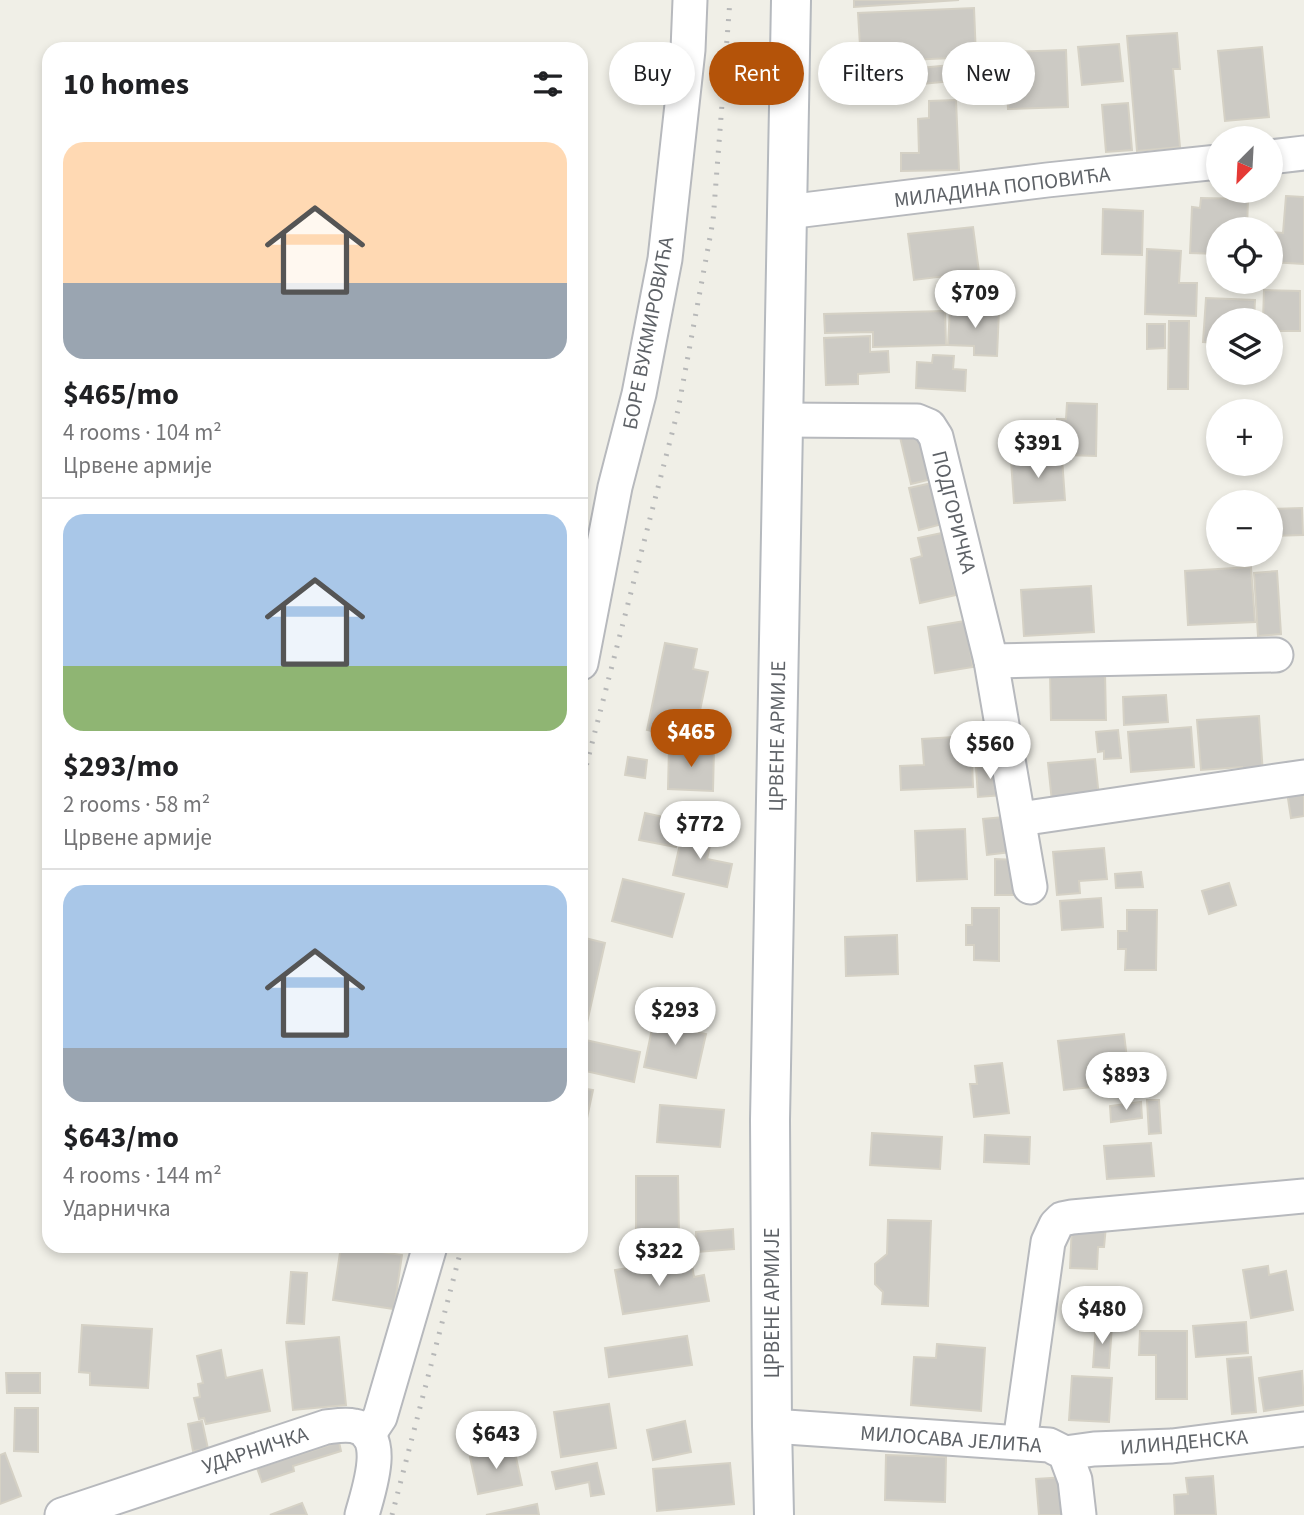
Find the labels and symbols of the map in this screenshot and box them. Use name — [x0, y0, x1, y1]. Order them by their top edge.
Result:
north arrow — [1206, 126, 1283, 203]
street label: МИЛАДИНА ПОПОВИЋА — [892, 159, 1112, 215]
street label: БОРЕ ВУКМИРОВИЋА — [615, 234, 682, 432]
pin: $709 — [934, 270, 1016, 330]
pin: $391 — [997, 420, 1079, 480]
street label: ПОДГОРИЧКА — [924, 447, 984, 577]
street label: ЦРВЕНЕ АРМИЈЕ — [761, 660, 793, 812]
pin: $465 — [650, 710, 732, 769]
pin: $560 — [949, 722, 1031, 781]
pin: $772 — [659, 802, 741, 861]
pin: $293 — [634, 988, 716, 1047]
pin: $893 — [1085, 1052, 1167, 1112]
street label: ЦРВЕНЕ АРМИЈЕ — [757, 1227, 787, 1379]
pin: $322 — [618, 1228, 700, 1288]
pin: $480 — [1061, 1286, 1143, 1346]
pin: $643 — [455, 1412, 537, 1471]
street label: МИЛОСАВА ЈЕЛИЋА — [859, 1418, 1043, 1460]
street label: УДАРНИЧКА — [198, 1419, 312, 1481]
street label: ИЛИНДЕНСКА — [1119, 1421, 1250, 1463]

